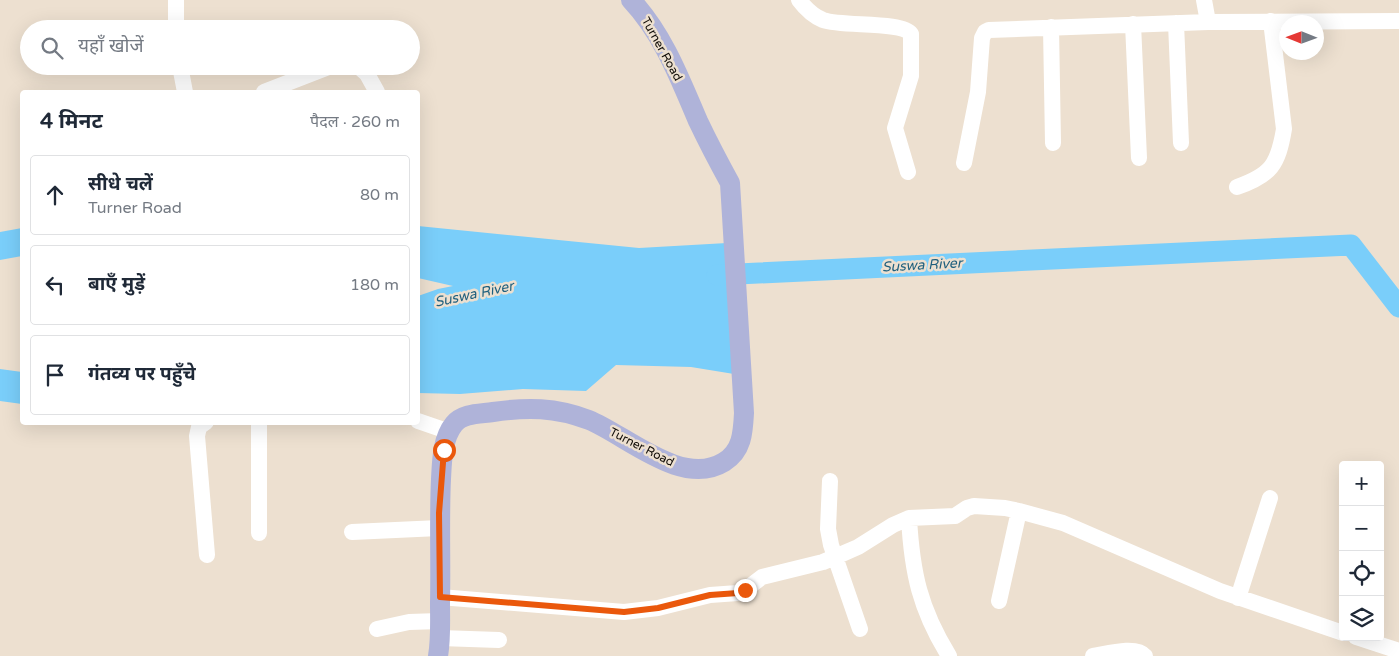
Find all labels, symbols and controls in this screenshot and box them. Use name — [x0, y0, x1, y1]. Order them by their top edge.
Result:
street label: Turner Road — [639, 15, 685, 83]
north arrow — [1279, 15, 1324, 60]
search box — [20, 20, 420, 75]
icon: search — [38, 34, 66, 62]
text: यहाँ खोजें — [78, 35, 144, 57]
text: 4 मिनट — [40, 109, 103, 134]
text: पैदल · 260 m — [310, 112, 400, 132]
text: सीधे चलें — [88, 173, 153, 195]
icon: ahead — [41, 181, 69, 209]
text: 80 m — [360, 185, 399, 205]
text: Turner Road — [88, 198, 182, 218]
water label: Suswa River — [881, 254, 964, 276]
icon: left — [41, 271, 69, 299]
text: बाएँ मुड़ें — [88, 273, 145, 295]
text: 180 m — [350, 275, 399, 295]
water label: Suswa River — [433, 277, 517, 311]
icon: arrive — [41, 361, 69, 389]
text: गंतव्य पर पहुँचे — [88, 363, 196, 385]
street label: Turner Road — [607, 425, 677, 469]
route start — [433, 439, 456, 462]
map controls — [1339, 461, 1384, 641]
button: + — [1339, 461, 1384, 506]
button: − — [1339, 506, 1384, 551]
button: locate — [1339, 551, 1384, 596]
route end — [734, 579, 757, 602]
button: layers — [1339, 596, 1384, 641]

